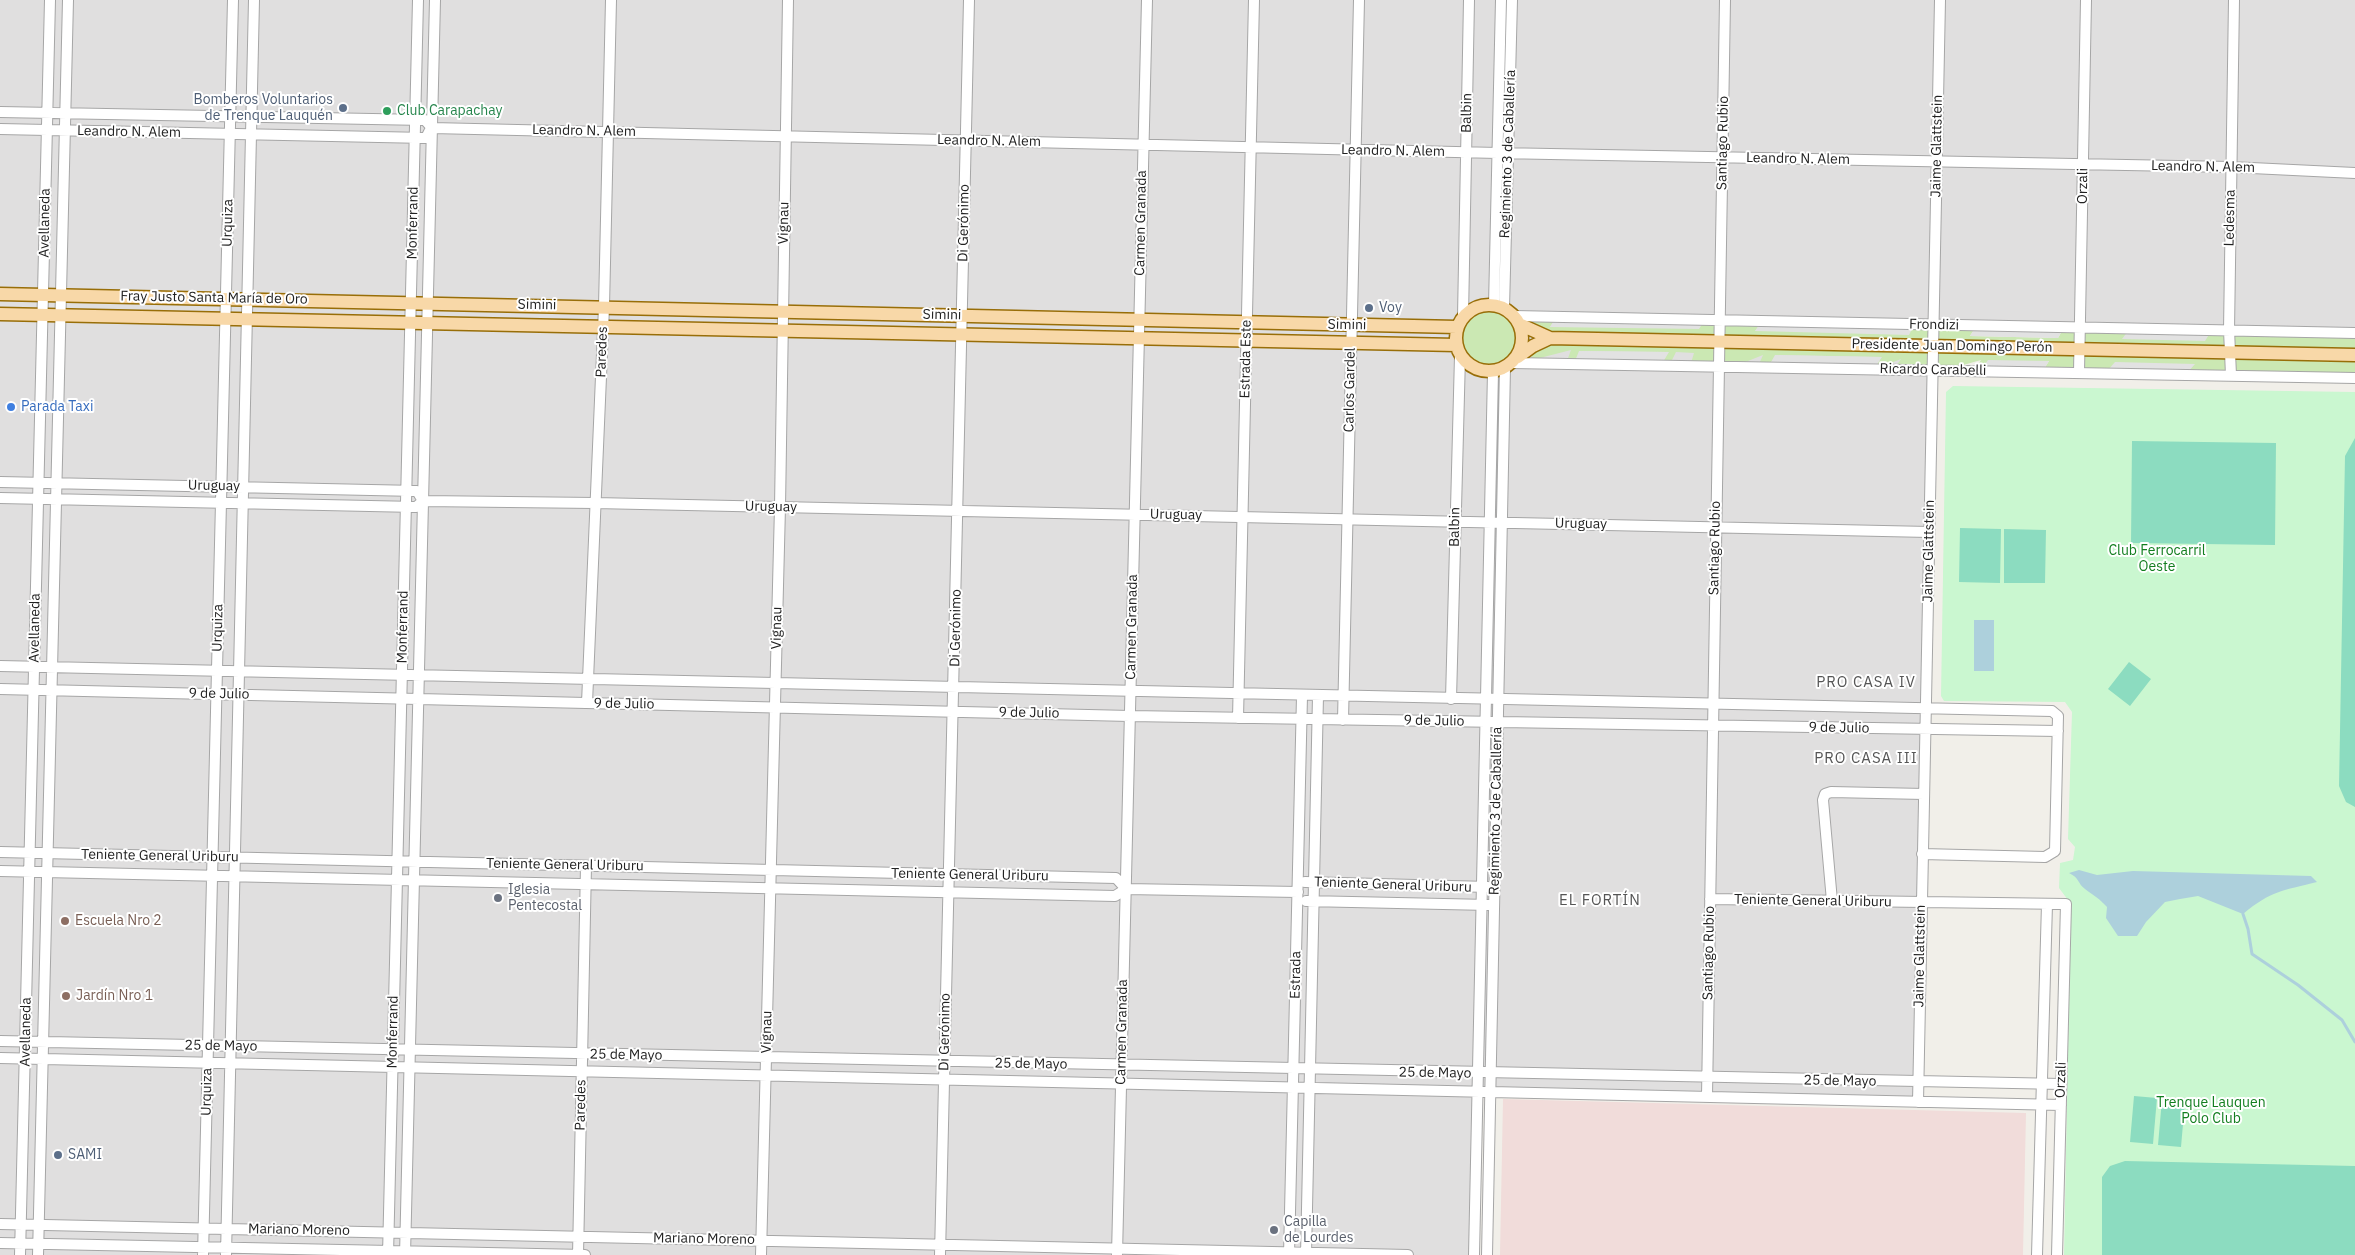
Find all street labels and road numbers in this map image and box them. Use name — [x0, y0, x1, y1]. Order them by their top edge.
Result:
street label: Regimiento 3 de Caballería — [1497, 69, 1519, 239]
street label: Balbin — [1458, 93, 1476, 133]
street label: Jaime Glattstein — [1928, 94, 1946, 198]
street label: Santiago Rubio — [1714, 96, 1732, 190]
street label: Leandro N. Alem — [532, 122, 636, 140]
street label: Leandro N. Alem — [77, 123, 181, 141]
street label: Leandro N. Alem — [937, 132, 1041, 150]
street label: Leandro N. Alem — [1341, 142, 1445, 160]
street label: Leandro N. Alem — [1746, 150, 1850, 168]
street label: Leandro N. Alem — [2151, 158, 2255, 176]
street label: Orzali — [2074, 168, 2092, 204]
street label: Carmen Granada — [1132, 170, 1150, 276]
street label: Di Gerónimo — [955, 184, 973, 262]
street label: Monferrand — [404, 186, 422, 260]
street label: Avellaneda — [36, 188, 54, 258]
street label: Ledesma — [2221, 189, 2239, 247]
street label: Urquiza — [219, 199, 237, 247]
street label: Vignau — [775, 201, 793, 245]
street label: Fray Justo Santa María de Oro — [120, 288, 308, 308]
street label: Simini — [517, 296, 557, 314]
street label: Simini — [922, 306, 962, 324]
street label: Simini — [1327, 316, 1367, 334]
street label: Frondizi — [1909, 316, 1959, 334]
street label: Estrada Este — [1237, 320, 1255, 398]
street label: Paredes — [593, 326, 611, 378]
street label: Presidente Juan Domingo Perón — [1851, 336, 2053, 356]
street label: Carlos Gardel — [1341, 347, 1359, 433]
street label: Ricardo Carabelli — [1879, 361, 1987, 379]
street label: Uruguay — [188, 477, 240, 495]
street label: Uruguay — [745, 498, 797, 516]
street label: Jaime Glattstein — [1920, 499, 1938, 603]
street label: Santiago Rubio — [1706, 501, 1724, 595]
street label: Uruguay — [1150, 506, 1202, 524]
street label: Balbin — [1446, 507, 1464, 547]
street label: Uruguay — [1555, 515, 1607, 533]
street label: Carmen Granada — [1123, 574, 1141, 680]
street label: Di Gerónimo — [947, 589, 965, 667]
street label: Monferrand — [394, 590, 412, 664]
street label: Avellaneda — [26, 593, 44, 663]
street label: Urquiza — [209, 604, 227, 652]
street label: Vignau — [768, 606, 786, 650]
street label: 9 de Julio — [188, 685, 250, 703]
street label: 9 de Julio — [593, 695, 655, 713]
street label: 9 de Julio — [998, 704, 1060, 722]
street label: 9 de Julio — [1403, 712, 1465, 730]
street label: 9 de Julio — [1808, 719, 1870, 737]
street label: Regimiento 3 de Caballería — [1486, 727, 1506, 895]
street label: Teniente General Uriburu — [81, 846, 239, 866]
street label: Teniente General Uriburu — [486, 855, 644, 875]
street label: Teniente General Uriburu — [891, 865, 1049, 885]
street label: Teniente General Uriburu — [1314, 874, 1472, 896]
street label: Teniente General Uriburu — [1734, 891, 1892, 911]
street label: Jaime Glattstein — [1911, 904, 1929, 1008]
street label: Santiago Rubio — [1700, 906, 1718, 1000]
street label: Estrada — [1287, 951, 1305, 999]
street label: Carmen Granada — [1113, 979, 1131, 1085]
street label: Di Gerónimo — [936, 993, 954, 1071]
street label: Monferrand — [384, 995, 402, 1069]
street label: Avellaneda — [17, 997, 35, 1067]
street label: Vignau — [758, 1010, 776, 1054]
street label: 25 de Mayo — [184, 1037, 258, 1055]
street label: 25 de Mayo — [589, 1046, 663, 1064]
street label: 25 de Mayo — [994, 1055, 1068, 1073]
street label: Orzali — [2052, 1062, 2070, 1098]
street label: 25 de Mayo — [1398, 1064, 1472, 1082]
street label: Urquiza — [198, 1068, 216, 1116]
street label: 25 de Mayo — [1803, 1072, 1877, 1090]
street label: Paredes — [572, 1079, 590, 1131]
street label: Mariano Moreno — [248, 1221, 350, 1239]
street label: Mariano Moreno — [653, 1230, 755, 1248]

